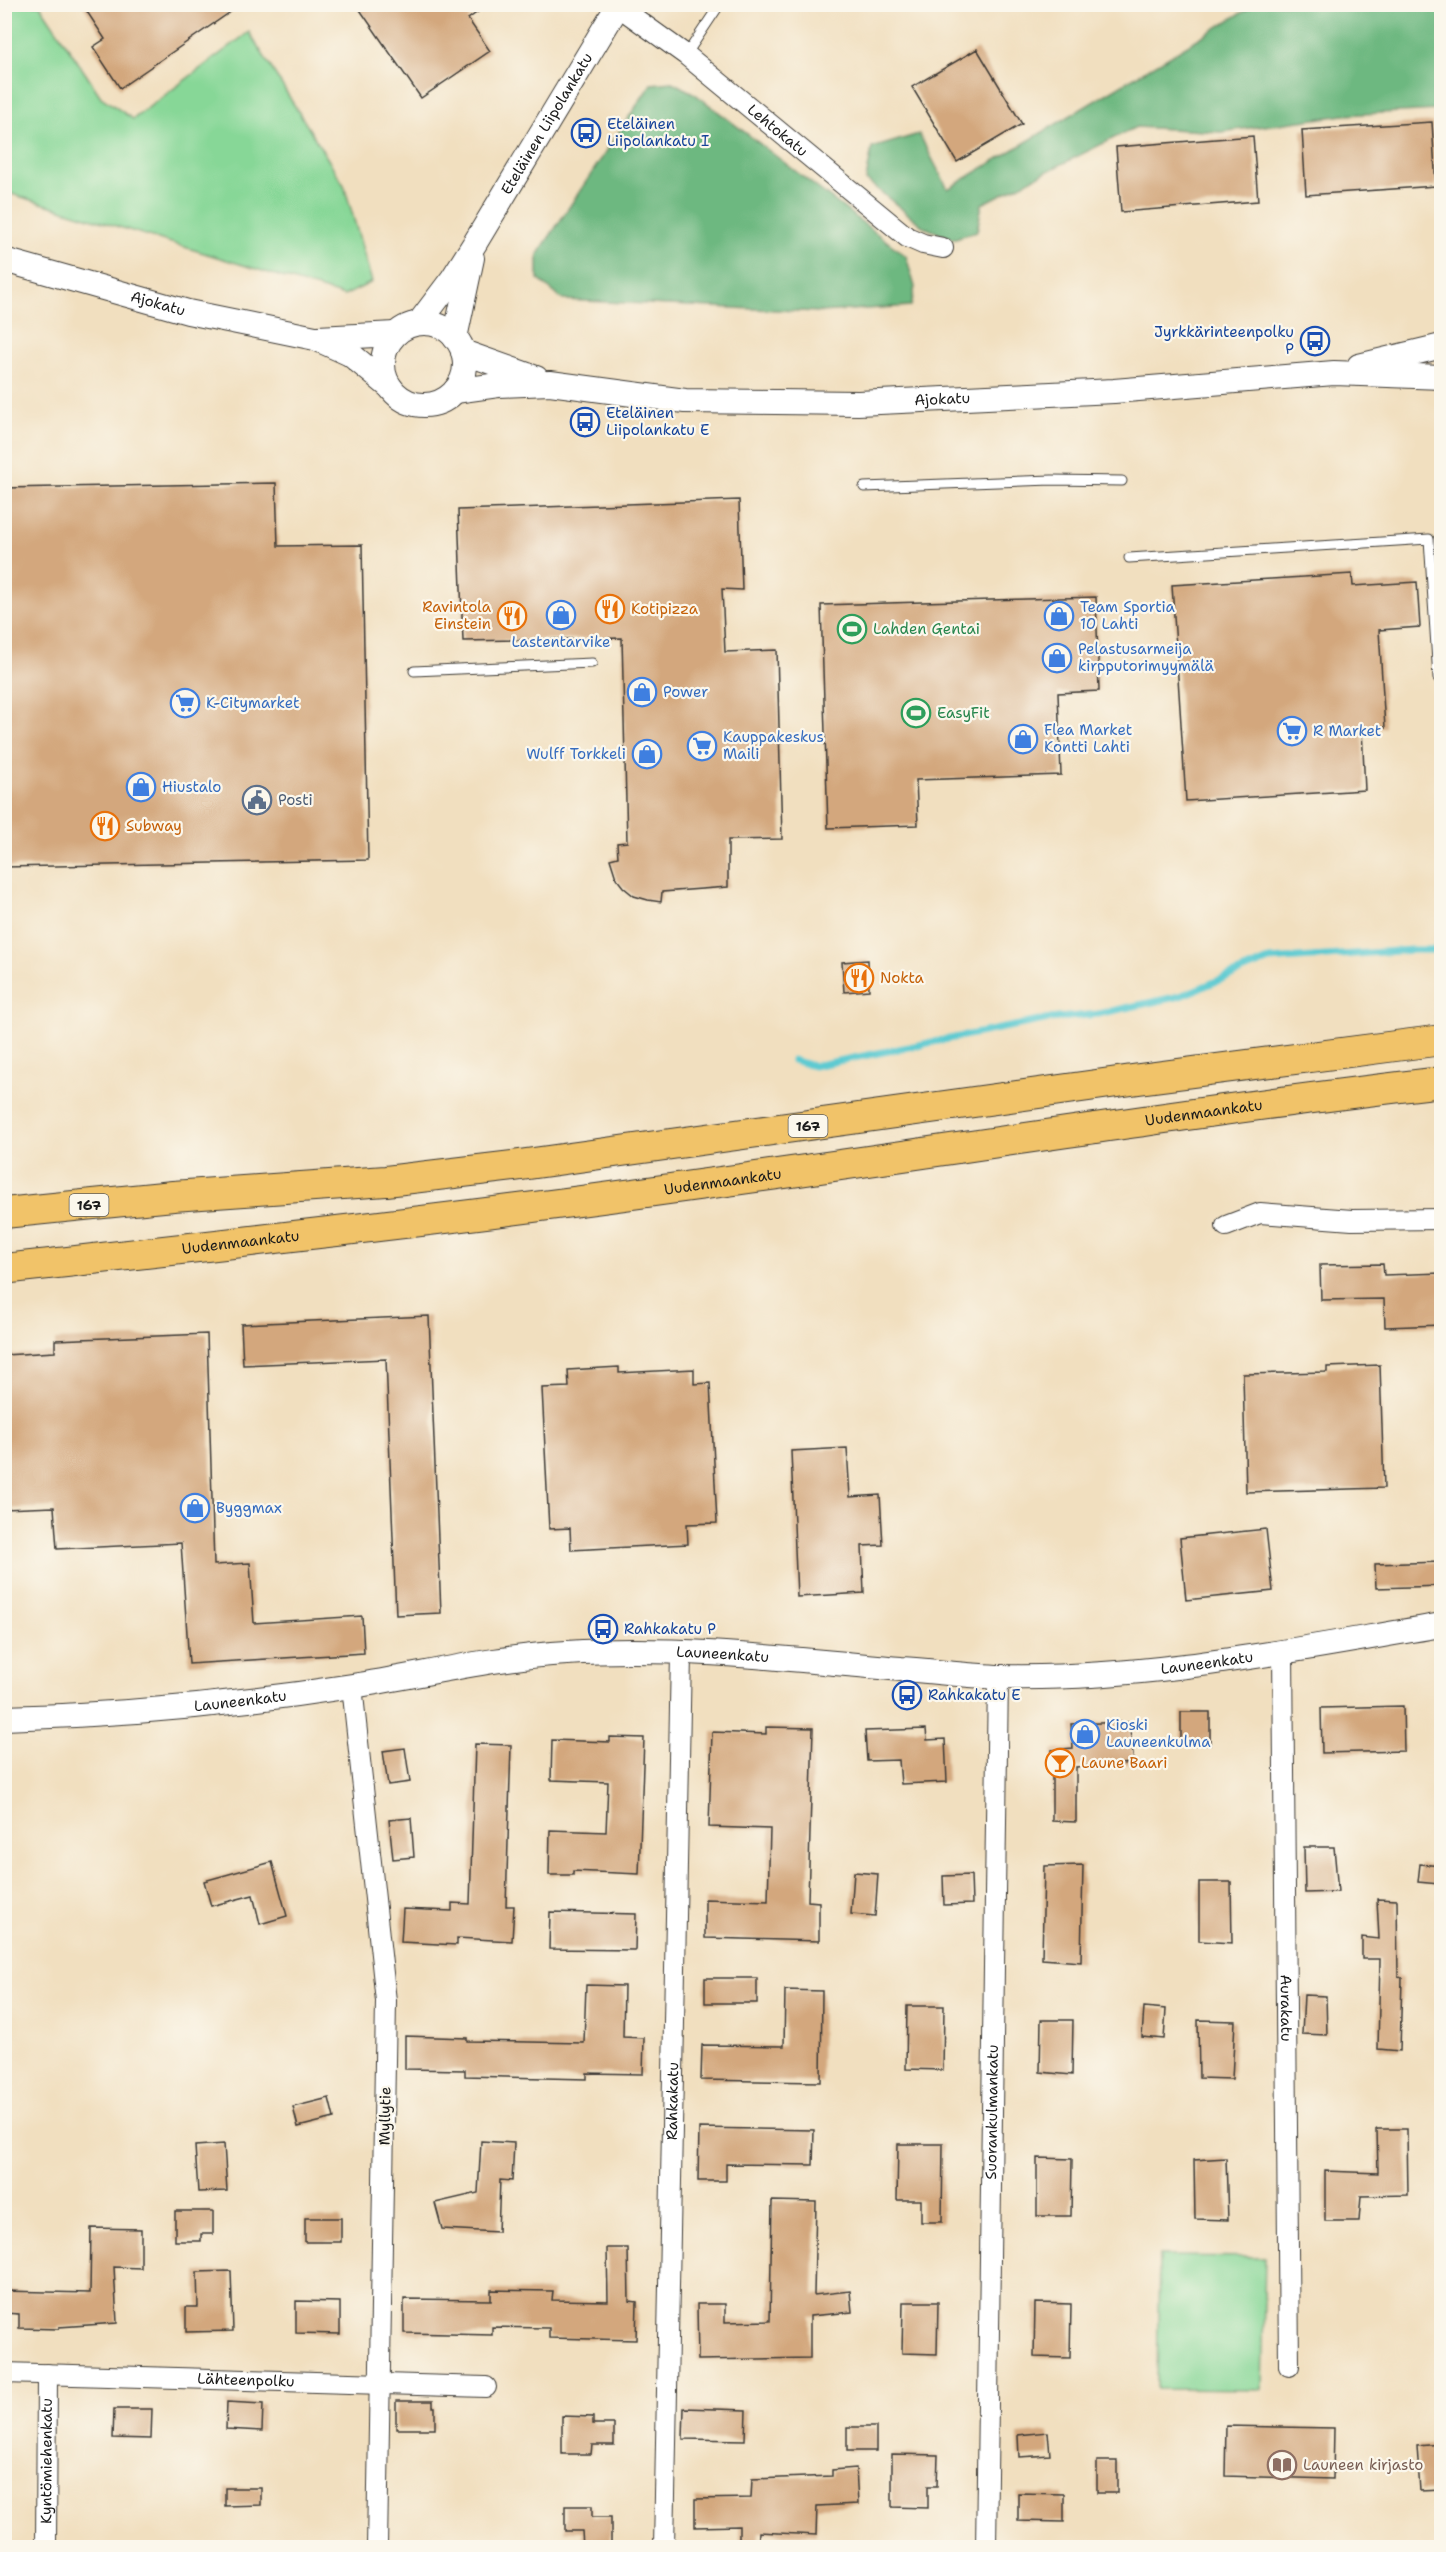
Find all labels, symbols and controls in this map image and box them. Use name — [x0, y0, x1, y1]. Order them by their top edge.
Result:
street label: Eteläinen Liipolankatu — [496, 49, 597, 198]
street label: Lehtokatu — [743, 100, 812, 161]
place label: Eteläinen Liipolankatu I — [607, 114, 709, 151]
bus stop icon: Eteläinen Liipolankatu I — [570, 117, 602, 149]
street label: Ajokatu — [128, 286, 188, 321]
place label: Jyrkkärinteenpolku P — [1154, 322, 1294, 359]
bus stop icon: Jyrkkärinteenpolku P — [1299, 325, 1331, 357]
street label: Ajokatu — [914, 388, 971, 410]
place label: Eteläinen Liipolankatu E — [606, 403, 709, 440]
bus stop icon: Eteläinen Liipolankatu E — [569, 406, 601, 438]
restaurant icon: Kotipizza — [594, 593, 626, 625]
place label: Ravintola Einstein — [422, 597, 492, 634]
place label: Team Sportia 10 Lahti — [1080, 597, 1175, 634]
shop icon: Lastentarvike — [545, 599, 577, 631]
place label: Kotipizza — [631, 599, 699, 619]
restaurant icon: Ravintola Einstein — [496, 600, 528, 632]
shop icon: Team Sportia 10 Lahti — [1043, 600, 1075, 632]
sports icon: Lahden Gentai — [836, 613, 868, 645]
place label: Lahden Gentai — [873, 619, 980, 639]
place label: Lastentarvike — [512, 632, 610, 652]
place label: Pelastusarmeija kirpputorimyymälä — [1078, 639, 1215, 676]
shop icon: Pelastusarmeija kirpputorimyymälä — [1041, 642, 1073, 674]
shop icon: Power — [626, 676, 658, 708]
place label: Power — [663, 682, 708, 702]
supermarket icon: K-Citymarket — [169, 687, 201, 719]
place label: K-Citymarket — [206, 693, 300, 713]
sports icon: EasyFit — [900, 697, 932, 729]
place label: EasyFit — [937, 703, 990, 723]
supermarket icon: R Market — [1276, 715, 1308, 747]
place label: Flea Market Kontti Lahti — [1044, 720, 1132, 757]
place label: R Market — [1313, 721, 1381, 741]
shop icon: Flea Market Kontti Lahti — [1007, 723, 1039, 755]
place label: Kauppakeskus Maili — [723, 727, 824, 764]
supermarket icon: Kauppakeskus Maili — [686, 730, 718, 762]
shop icon: Wulff Torkkeli — [631, 738, 663, 770]
place label: Wulff Torkkeli — [526, 744, 626, 764]
shop icon: Hiustalo — [125, 771, 157, 803]
place label: Hiustalo — [162, 777, 221, 797]
public building icon: Posti — [241, 784, 273, 816]
place label: Posti — [278, 790, 313, 810]
restaurant icon: Subway — [89, 810, 121, 842]
place label: Subway — [126, 816, 182, 836]
restaurant icon: Nokta — [843, 962, 875, 994]
place label: Nokta — [880, 968, 925, 988]
street label: Uudenmaankatu — [1144, 1095, 1264, 1131]
road number: 167 — [788, 1115, 828, 1137]
street label: Uudenmaankatu — [663, 1164, 783, 1200]
road number: 167 — [70, 1194, 109, 1216]
street label: Uudenmaankatu — [181, 1226, 301, 1259]
shop icon: Byggmax — [179, 1492, 211, 1524]
place label: Byggmax — [216, 1498, 282, 1518]
bus stop icon: Rahkakatu P — [587, 1613, 619, 1645]
place label: Rahkakatu P — [624, 1619, 716, 1639]
street label: Launeenkatu — [676, 1642, 770, 1667]
street label: Launeenkatu — [1160, 1647, 1254, 1679]
bus stop icon: Rahkakatu E — [891, 1679, 923, 1711]
place label: Rahkakatu E — [928, 1685, 1021, 1705]
street label: Launeenkatu — [193, 1686, 288, 1716]
place label: Kioski Launeenkulma — [1106, 1715, 1211, 1752]
shop icon: Kioski Launeenkulma — [1069, 1718, 1101, 1750]
bar icon: Laune Baari — [1044, 1747, 1076, 1779]
place label: Laune Baari — [1081, 1753, 1167, 1773]
street label: Aurakatu — [1276, 1974, 1296, 2042]
street label: Suorankulmankatu — [981, 2044, 1003, 2180]
street label: Rahkakatu — [662, 2062, 683, 2140]
street label: Myllytie — [374, 2086, 396, 2146]
street label: Lähteenpolku — [197, 2369, 295, 2391]
street label: Kyntömiehenkatu — [36, 2398, 57, 2524]
library icon: Launeen kirjasto — [1266, 2449, 1298, 2481]
place label: Launeen kirjasto — [1303, 2455, 1423, 2475]

